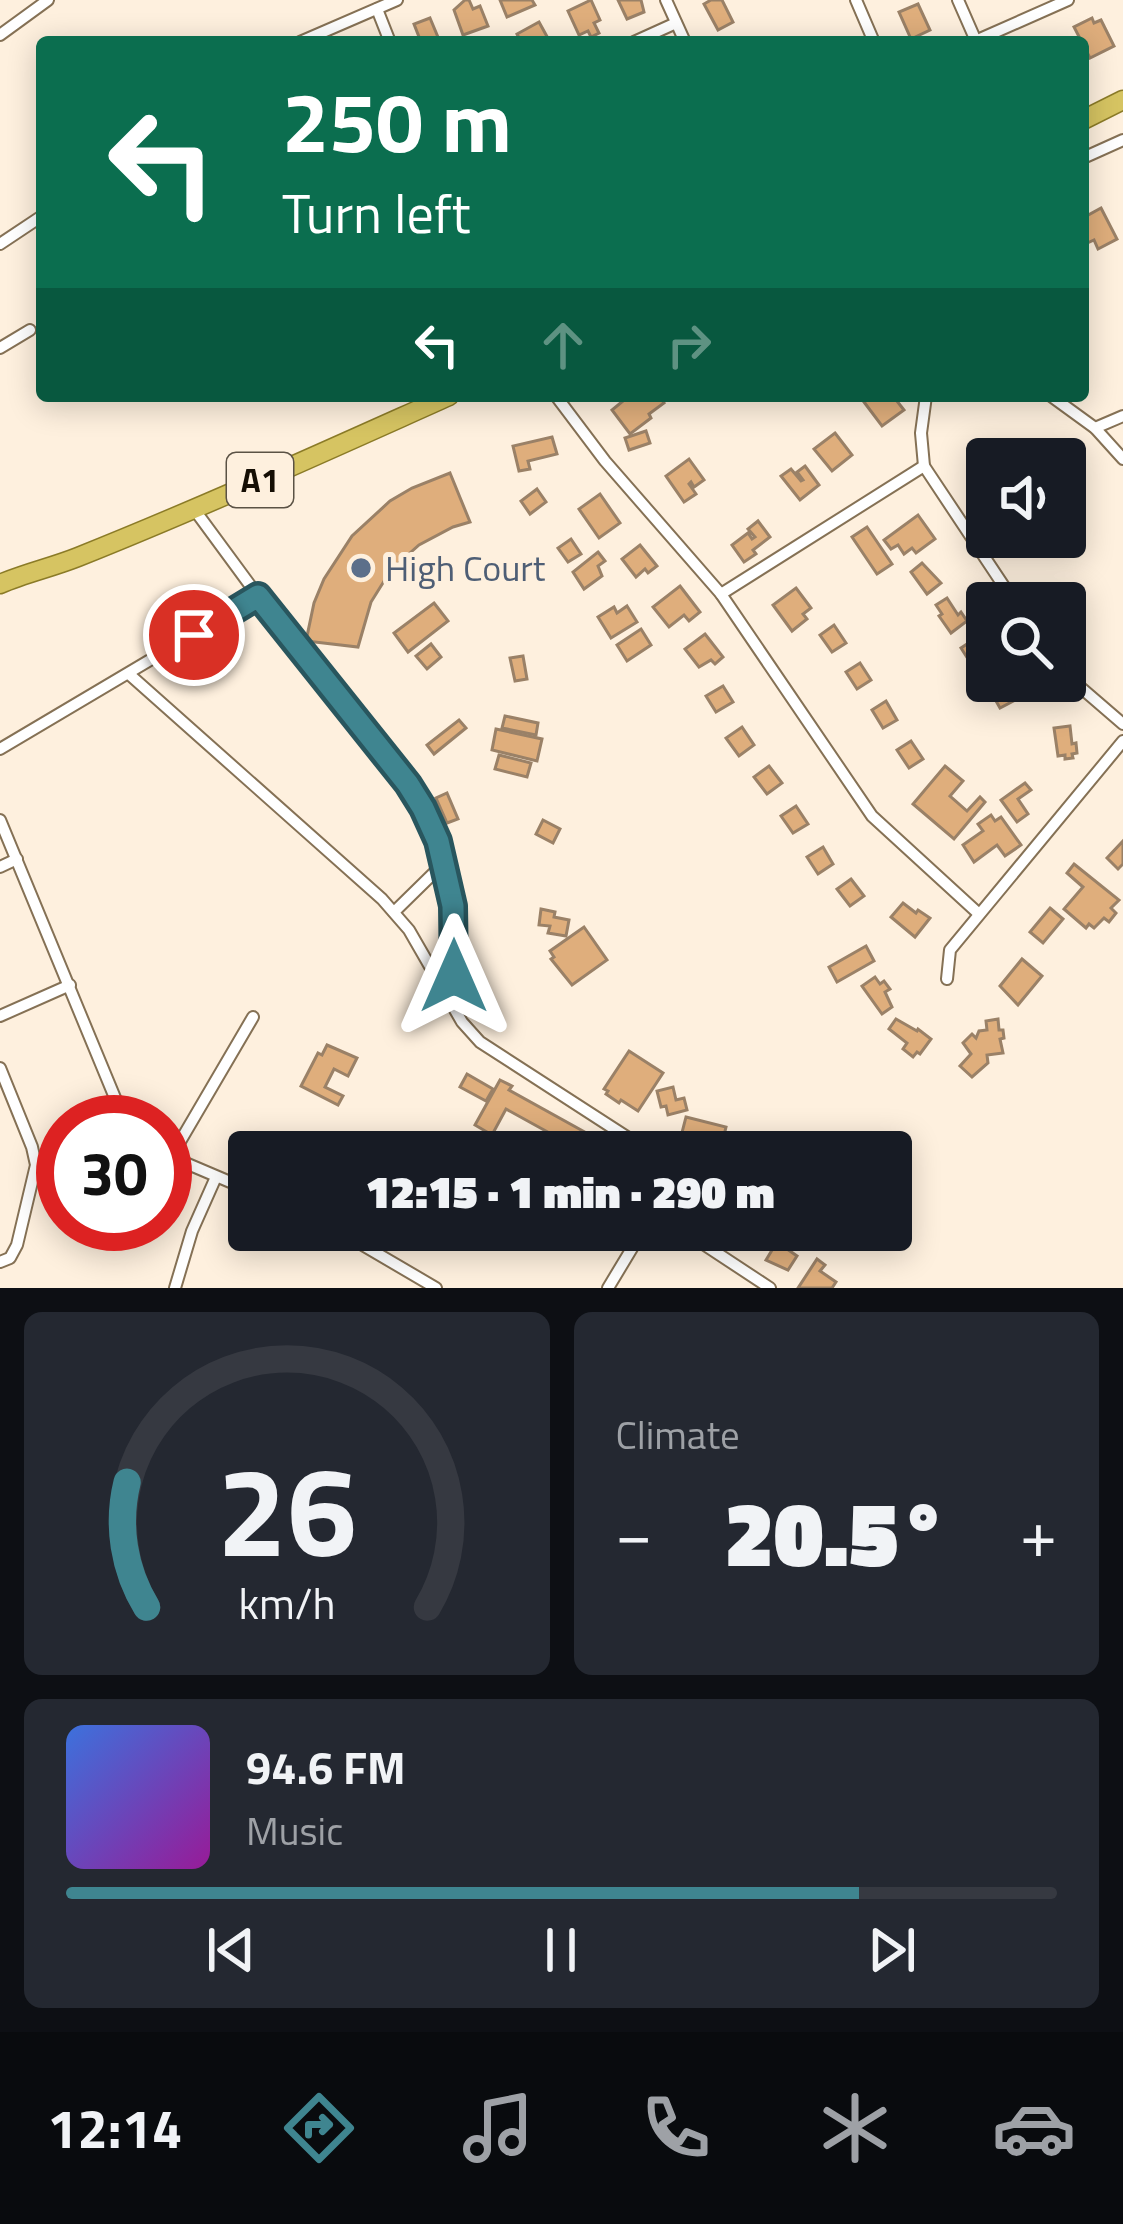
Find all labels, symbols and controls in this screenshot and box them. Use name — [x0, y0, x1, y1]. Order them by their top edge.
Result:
text: 250 m — [282, 57, 512, 185]
icon: left — [84, 84, 240, 240]
text: Turn left — [282, 172, 471, 254]
icon: left — [404, 312, 470, 378]
icon: ahead — [530, 312, 596, 378]
icon: right — [656, 312, 722, 378]
map controls — [966, 438, 1086, 702]
button: sound — [966, 438, 1086, 558]
road number: A1 — [227, 453, 293, 507]
place label: High Court — [385, 540, 546, 595]
marker: High Court — [348, 555, 374, 581]
button: search — [966, 582, 1086, 702]
pin — [143, 584, 245, 686]
icon: arrive — [161, 602, 227, 668]
position arrow — [391, 913, 517, 1039]
speed limit sign: 30 — [36, 1095, 192, 1251]
text: 12:15 · 1 min · 290 m — [366, 1157, 774, 1225]
text: Climate — [616, 1405, 740, 1464]
text: 26 — [217, 1415, 357, 1604]
text: 20.5° — [725, 1464, 948, 1601]
text: − — [616, 1482, 652, 1583]
text: + — [1020, 1482, 1057, 1583]
text: km/h — [238, 1569, 335, 1635]
text: 94.6 FM — [246, 1733, 406, 1801]
text: Music — [246, 1801, 343, 1860]
icon: previous — [198, 1917, 264, 1983]
icon: pause — [528, 1917, 594, 1983]
icon: next — [859, 1917, 925, 1983]
icon: directions — [277, 2086, 361, 2170]
icon: music — [456, 2086, 540, 2170]
icon: phone — [634, 2086, 718, 2170]
icon: climate — [813, 2086, 897, 2170]
icon: car — [992, 2086, 1076, 2170]
text: 12:14 — [47, 2087, 182, 2169]

